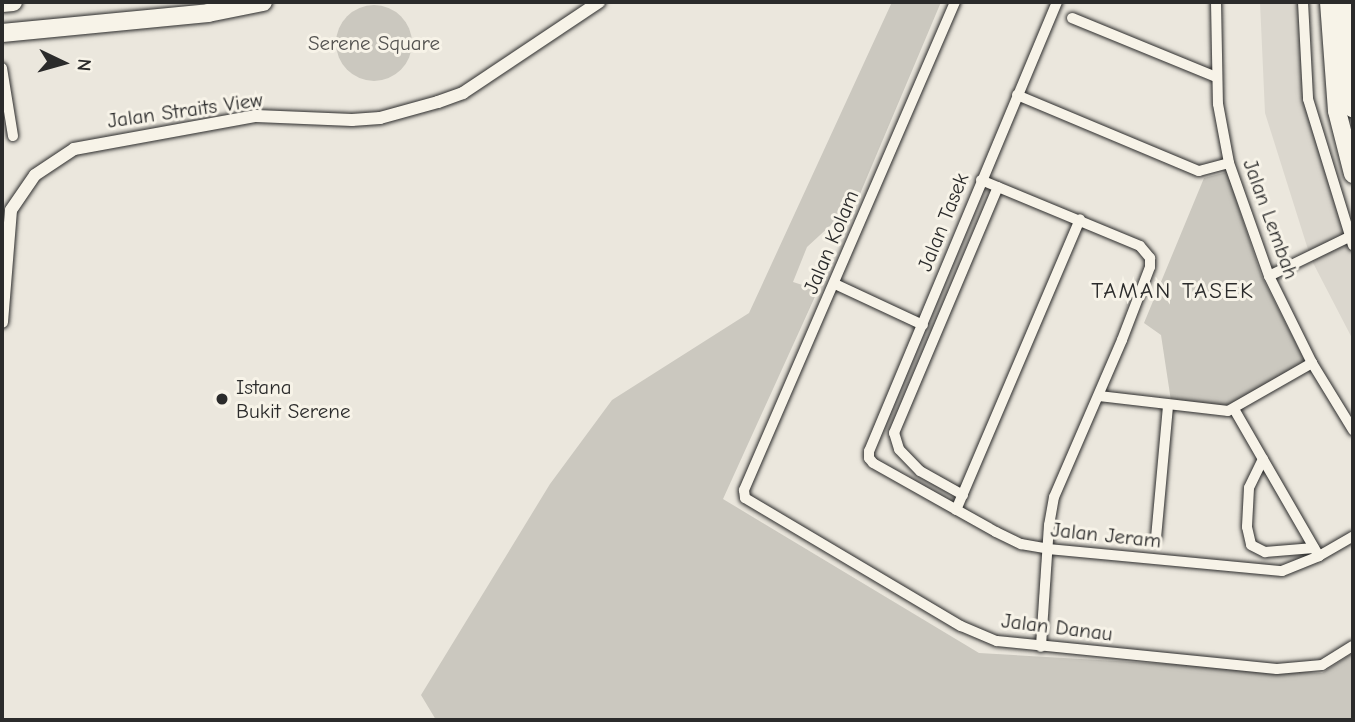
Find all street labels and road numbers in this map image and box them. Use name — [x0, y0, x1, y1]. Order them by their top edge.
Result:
street label: Jalan Straits View — [106, 87, 264, 133]
street label: Jalan Lembah — [1238, 156, 1304, 282]
street label: Jalan Tasek — [912, 169, 974, 275]
street label: Jalan Kolam — [798, 186, 864, 298]
street label: Jalan Jeram — [1050, 517, 1162, 553]
street label: Jalan Danau — [1000, 608, 1114, 646]

